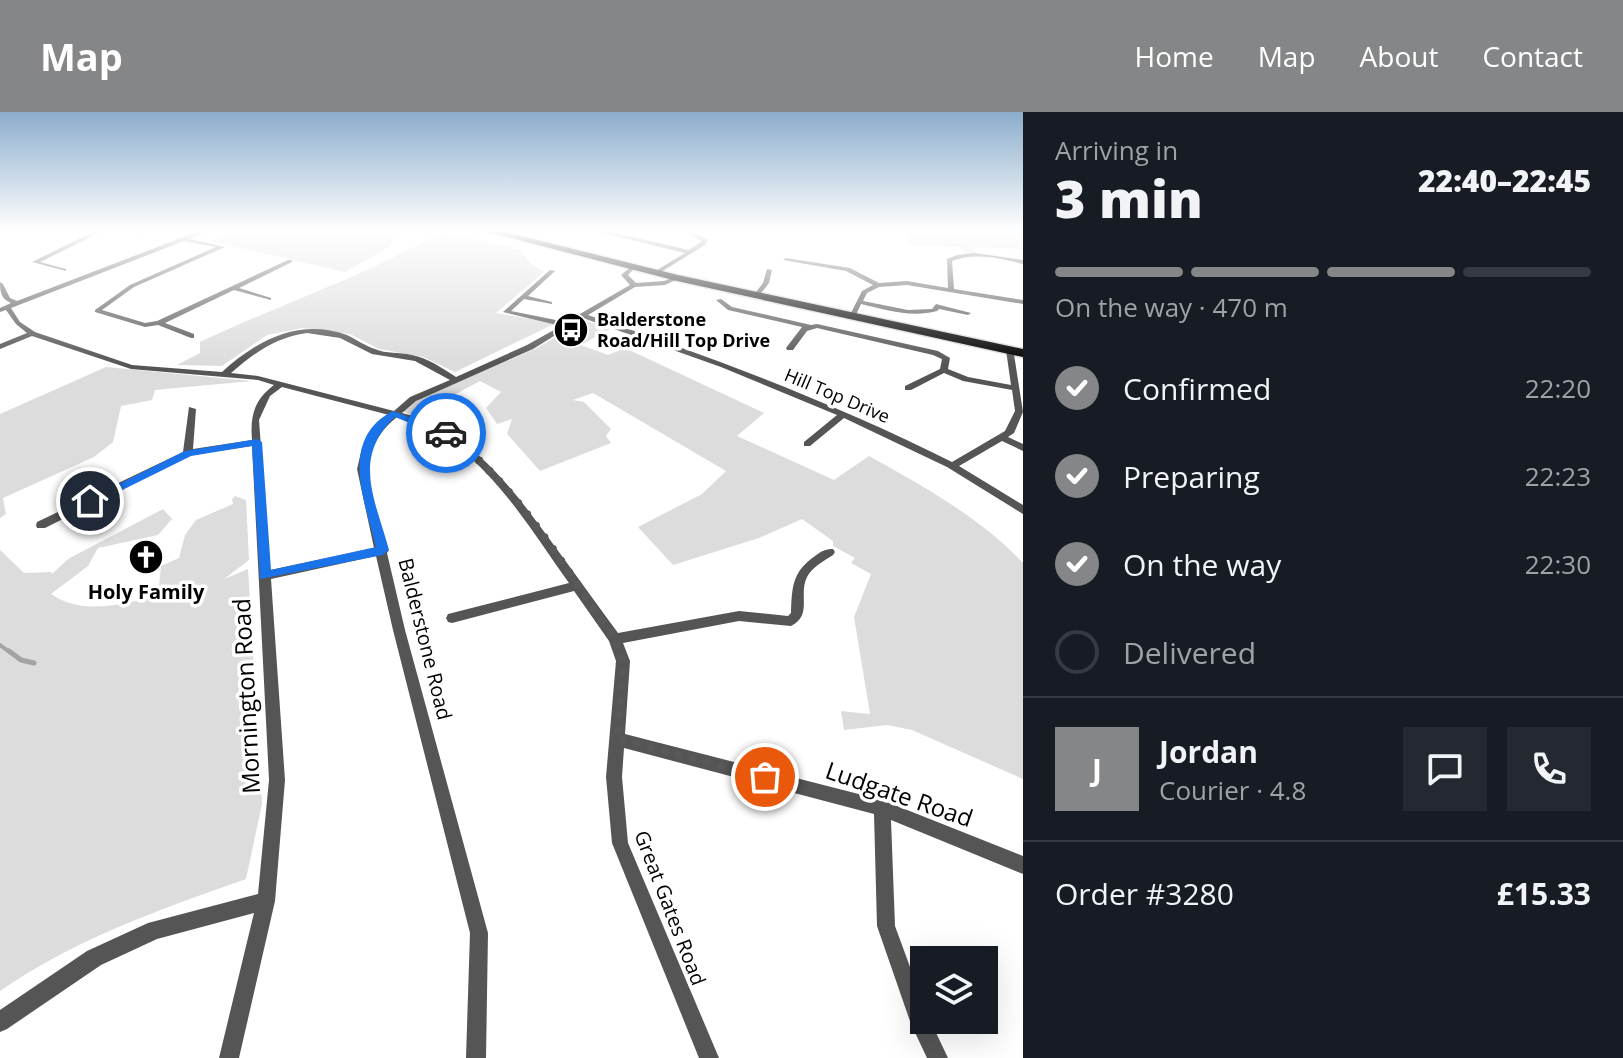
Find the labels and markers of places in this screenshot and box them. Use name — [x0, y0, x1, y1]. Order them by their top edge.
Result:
place label: Balderstone Road/Hill Top Drive — [597, 307, 770, 352]
bus stop icon: Balderstone Road/Hill Top Drive — [552, 311, 590, 349]
pin — [56, 467, 124, 535]
church icon: Holy Family — [127, 538, 165, 576]
place label: Holy Family — [88, 578, 205, 605]
pin — [731, 743, 799, 811]

